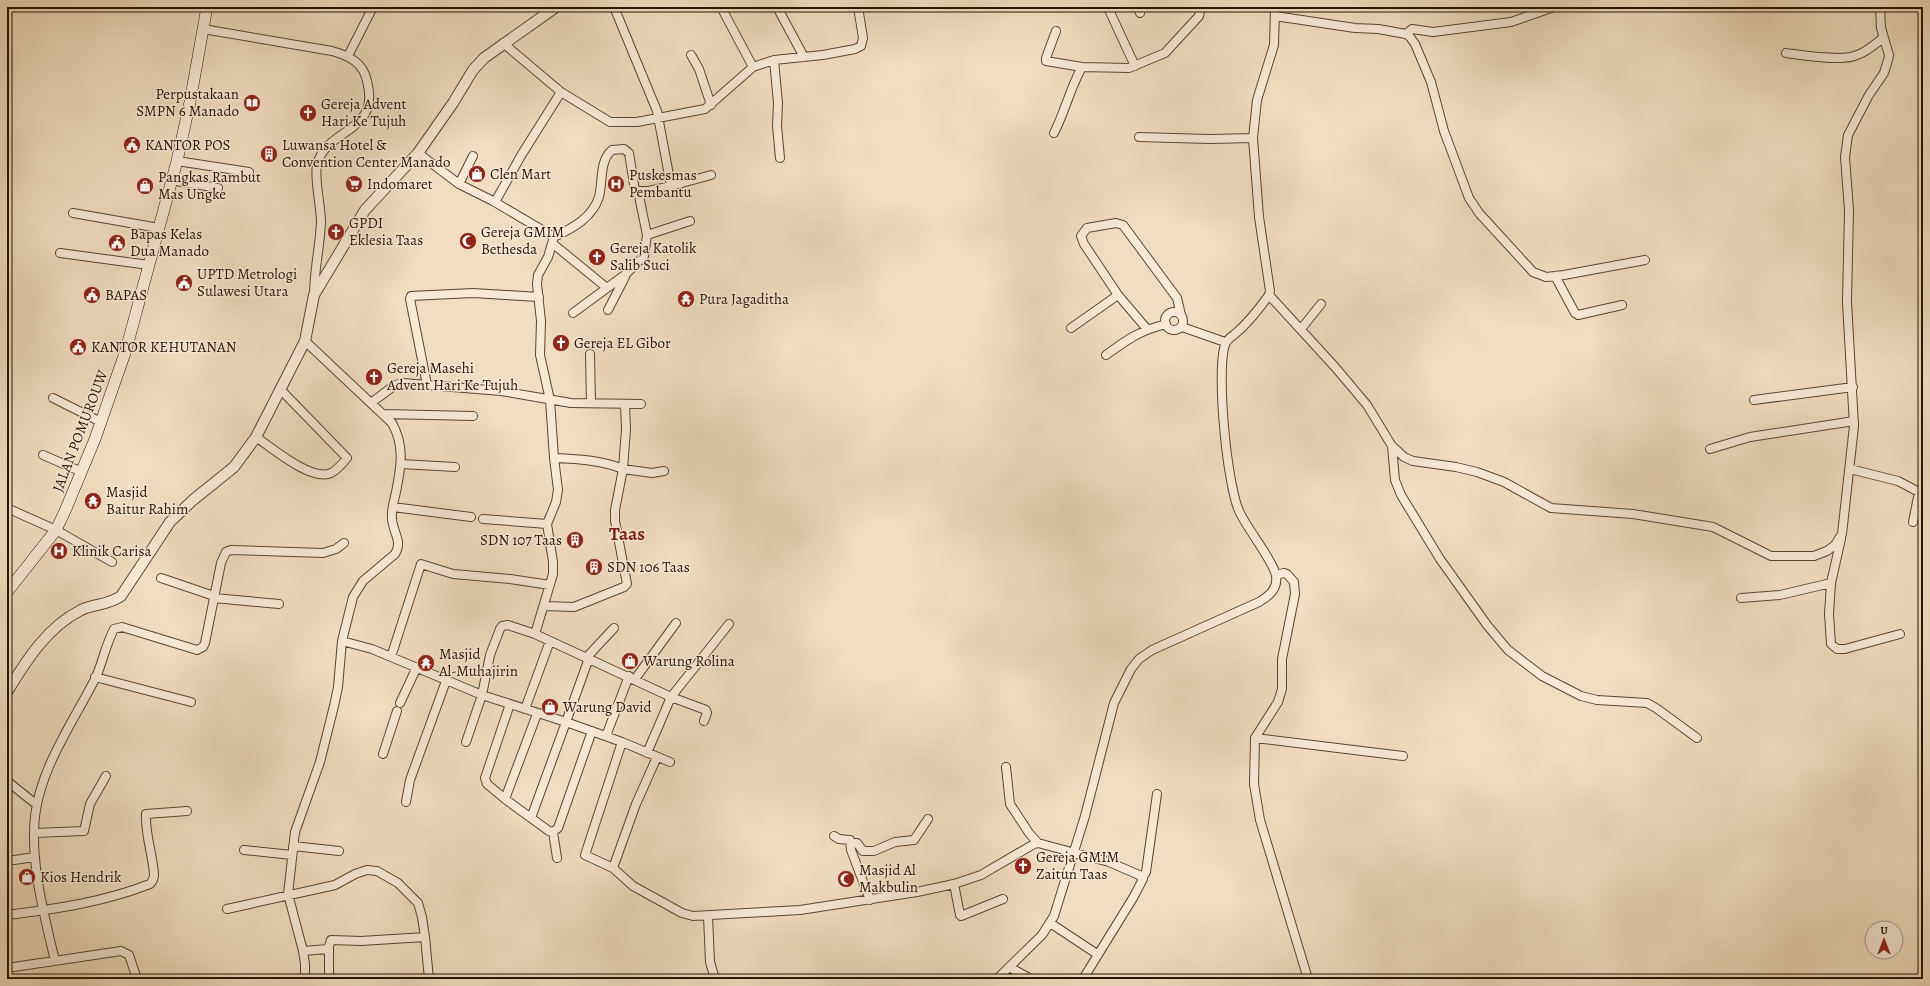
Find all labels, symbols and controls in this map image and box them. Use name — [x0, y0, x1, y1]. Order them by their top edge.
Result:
place label: Perpustakaan SMPN 6 Manado — [136, 84, 239, 121]
library icon: Perpustakaan SMPN 6 Manado — [242, 93, 262, 113]
place label: Gereja Advent Hari Ke Tujuh — [321, 94, 406, 131]
church icon: Gereja Advent Hari Ke Tujuh — [298, 103, 318, 123]
public building icon: KANTOR POS — [122, 135, 142, 155]
place label: KANTOR POS — [145, 135, 231, 155]
place label: Luwansa Hotel & Convention Center Manado — [282, 135, 450, 172]
building icon: Luwansa Hotel & Convention Center Manado — [259, 144, 279, 164]
shop icon: Clen Mart — [467, 164, 487, 184]
place label: Clen Mart — [490, 164, 551, 184]
place label: Puskesmas Pembantu — [629, 165, 697, 202]
place label: Pangkas Rambut Mas Ungke — [158, 167, 261, 204]
supermarket icon: Indomaret — [344, 174, 364, 194]
place label: Indomaret — [367, 174, 433, 194]
hospital icon: Puskesmas Pembantu — [606, 174, 626, 194]
shop icon: Pangkas Rambut Mas Ungke — [135, 176, 155, 196]
place label: GPDI Eklesia Taas — [349, 213, 423, 250]
church icon: GPDI Eklesia Taas — [326, 222, 346, 242]
place label: Gereja GMIM Bethesda — [481, 222, 564, 259]
place label: Bapas Kelas Dua Manado — [130, 224, 209, 261]
mosque icon: Gereja GMIM Bethesda — [458, 231, 478, 251]
public building icon: Bapas Kelas Dua Manado — [107, 233, 127, 253]
place label: Gereja Katolik Salib Suci — [610, 238, 697, 275]
church icon: Gereja Katolik Salib Suci — [587, 247, 607, 267]
place label: UPTD Metrologi Sulawesi Utara — [197, 264, 297, 301]
public building icon: UPTD Metrologi Sulawesi Utara — [174, 273, 194, 293]
public building icon: BAPAS — [82, 285, 102, 305]
place label: BAPAS — [105, 285, 147, 305]
temple icon: Pura Jagaditha — [676, 289, 696, 309]
place label: Pura Jagaditha — [699, 289, 789, 309]
church icon: Gereja EL Gibor — [551, 333, 571, 353]
place label: Gereja EL Gibor — [574, 333, 671, 353]
public building icon: KANTOR KEHUTANAN — [68, 337, 88, 357]
place label: KANTOR KEHUTANAN — [91, 337, 237, 357]
place label: Gereja Masehi Advent Hari Ke Tujuh — [386, 358, 518, 395]
street label: JALAN POMUROUW — [48, 367, 112, 495]
church icon: Gereja Masehi Advent Hari Ke Tujuh — [364, 367, 384, 387]
place label: Masjid Baitur Rahim — [106, 482, 189, 519]
temple icon: Masjid Baitur Rahim — [83, 491, 103, 511]
district label: Taas — [609, 521, 645, 547]
place label: SDN 107 Taas — [480, 530, 562, 550]
building icon: SDN 107 Taas — [565, 530, 585, 550]
hospital icon: Klinik Carisa — [49, 541, 69, 561]
place label: Klinik Carisa — [72, 541, 152, 561]
building icon: SDN 106 Taas — [584, 557, 604, 577]
place label: SDN 106 Taas — [607, 557, 690, 577]
place label: Masjid Al-Muhajirin — [438, 644, 518, 681]
shop icon: Warung Rolina — [620, 651, 640, 671]
place label: Warung Rolina — [642, 651, 735, 671]
temple icon: Masjid Al-Muhajirin — [416, 653, 436, 673]
shop icon: Warung David — [540, 697, 560, 717]
place label: Warung David — [562, 697, 652, 717]
place label: Gereja GMIM Zaitun Taas — [1036, 847, 1119, 884]
church icon: Gereja GMIM Zaitun Taas — [1013, 856, 1033, 876]
place label: Masjid Al Makbulin — [859, 860, 918, 897]
shop icon: Kios Hendrik — [17, 867, 37, 887]
place label: Kios Hendrik — [40, 867, 122, 887]
mosque icon: Masjid Al Makbulin — [836, 869, 856, 889]
north arrow — [1864, 920, 1904, 960]
text: U — [1880, 923, 1888, 938]

